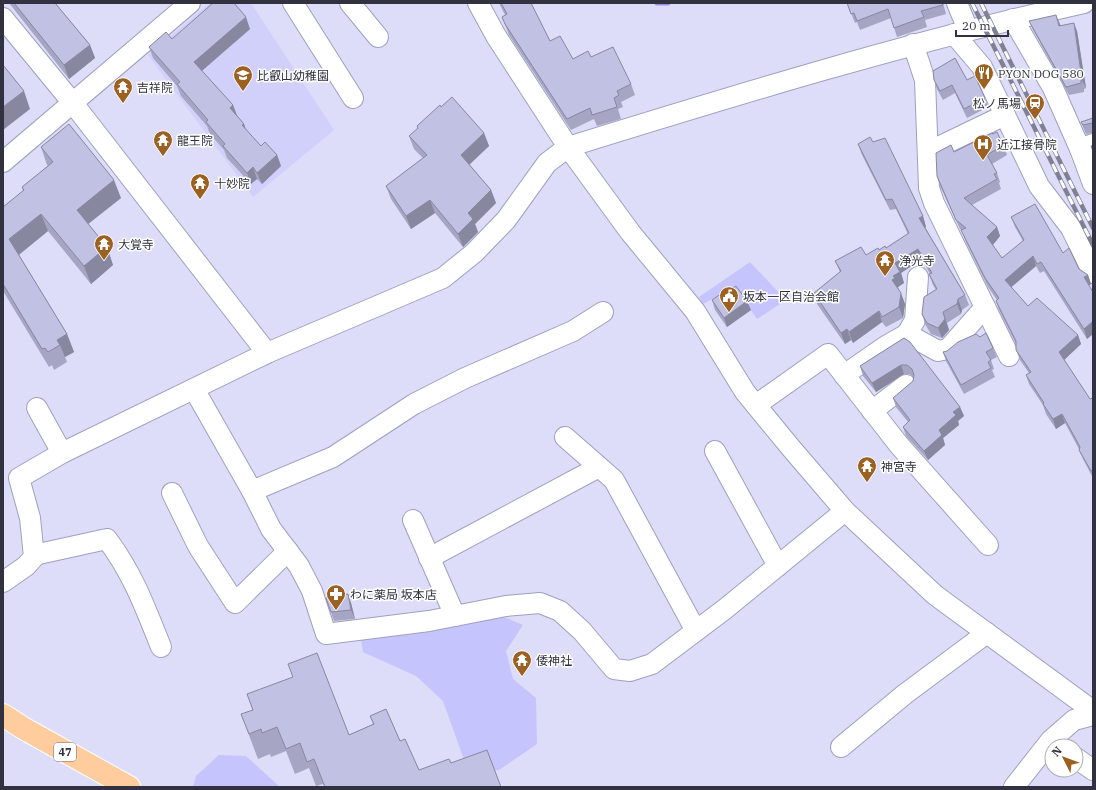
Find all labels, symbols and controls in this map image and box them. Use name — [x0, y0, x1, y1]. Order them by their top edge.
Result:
scale bar — [956, 12, 1008, 38]
text: 20 m — [962, 18, 991, 33]
restaurant icon: PYON DOG 580 — [973, 62, 995, 90]
school or university icon: 比叡山幼稚園 — [232, 64, 254, 92]
place label: PYON DOG 580 — [998, 66, 1084, 81]
place label: 比叡山幼稚園 — [257, 68, 329, 83]
temple icon: 吉祥院 — [112, 76, 134, 104]
place label: 吉祥院 — [137, 80, 173, 95]
station icon: 松ノ馬場 — [1024, 92, 1046, 120]
place label: 松ノ馬場 — [973, 96, 1021, 111]
temple icon: 龍王院 — [152, 129, 174, 157]
place label: 龍王院 — [177, 133, 213, 148]
hospital icon: 近江接骨院 — [972, 133, 994, 161]
place label: 近江接骨院 — [997, 137, 1057, 152]
temple icon: 十妙院 — [189, 172, 211, 200]
place label: 十妙院 — [214, 176, 250, 191]
temple icon: 大覚寺 — [93, 233, 115, 261]
place label: 大覚寺 — [118, 237, 154, 252]
temple icon: 浄光寺 — [874, 249, 896, 277]
place label: 浄光寺 — [899, 253, 935, 268]
public building icon: 坂本一区自治会館 — [718, 285, 740, 313]
place label: 坂本一区自治会館 — [743, 289, 839, 304]
temple icon: 神宮寺 — [856, 455, 878, 483]
place label: 神宮寺 — [881, 459, 917, 474]
pharmacy icon: わに薬局 坂本店 — [325, 583, 347, 611]
place label: わに薬局 坂本店 — [350, 587, 437, 602]
temple icon: 倭神社 — [511, 649, 533, 677]
place label: 倭神社 — [536, 653, 572, 668]
north arrow — [1044, 738, 1084, 778]
road number: 47 — [54, 743, 76, 761]
text: N — [1048, 743, 1065, 759]

